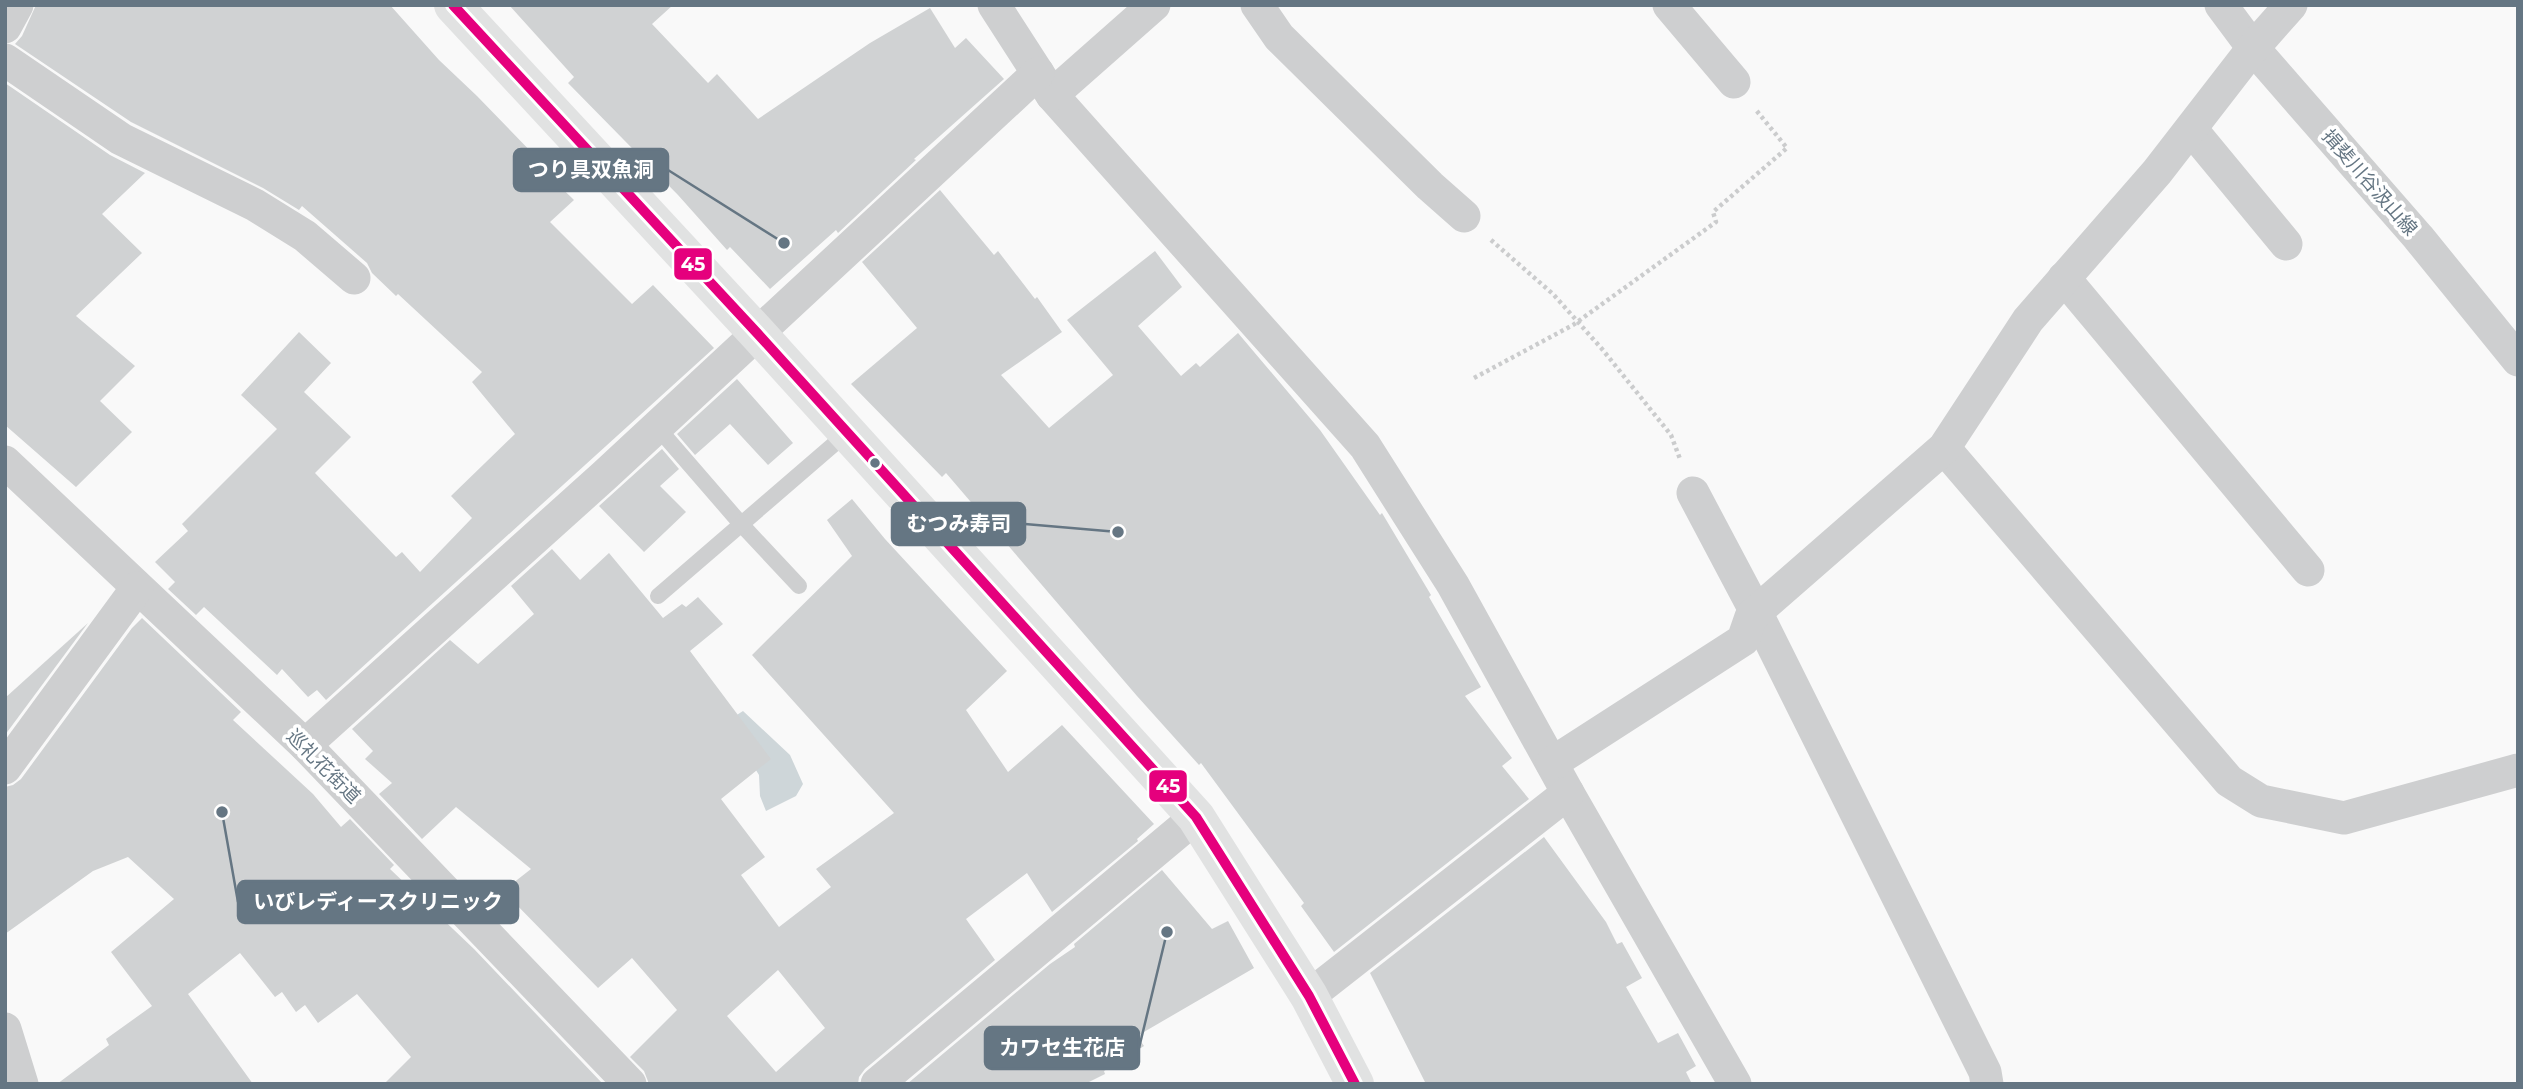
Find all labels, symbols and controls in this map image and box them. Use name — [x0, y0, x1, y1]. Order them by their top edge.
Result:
street label: 揖斐川谷汲山線 — [2317, 125, 2422, 240]
callout: つり具双魚洞 — [514, 149, 668, 191]
text: つり具双魚洞 — [528, 157, 654, 182]
line badge: 45 — [673, 247, 713, 281]
text: 45 — [681, 253, 705, 276]
unlabelled marker — [868, 456, 882, 470]
callout: むつみ寿司 — [892, 503, 1025, 545]
text: むつみ寿司 — [907, 511, 1012, 536]
street label: 巡礼花街道 — [282, 725, 365, 808]
line badge: 45 — [1148, 769, 1188, 803]
text: 45 — [1156, 775, 1180, 798]
callout: いびレディースクリニック — [238, 881, 518, 923]
text: いびレディースクリニック — [253, 889, 503, 914]
callout: カワセ生花店 — [985, 1027, 1139, 1069]
text: カワセ生花店 — [999, 1035, 1125, 1060]

